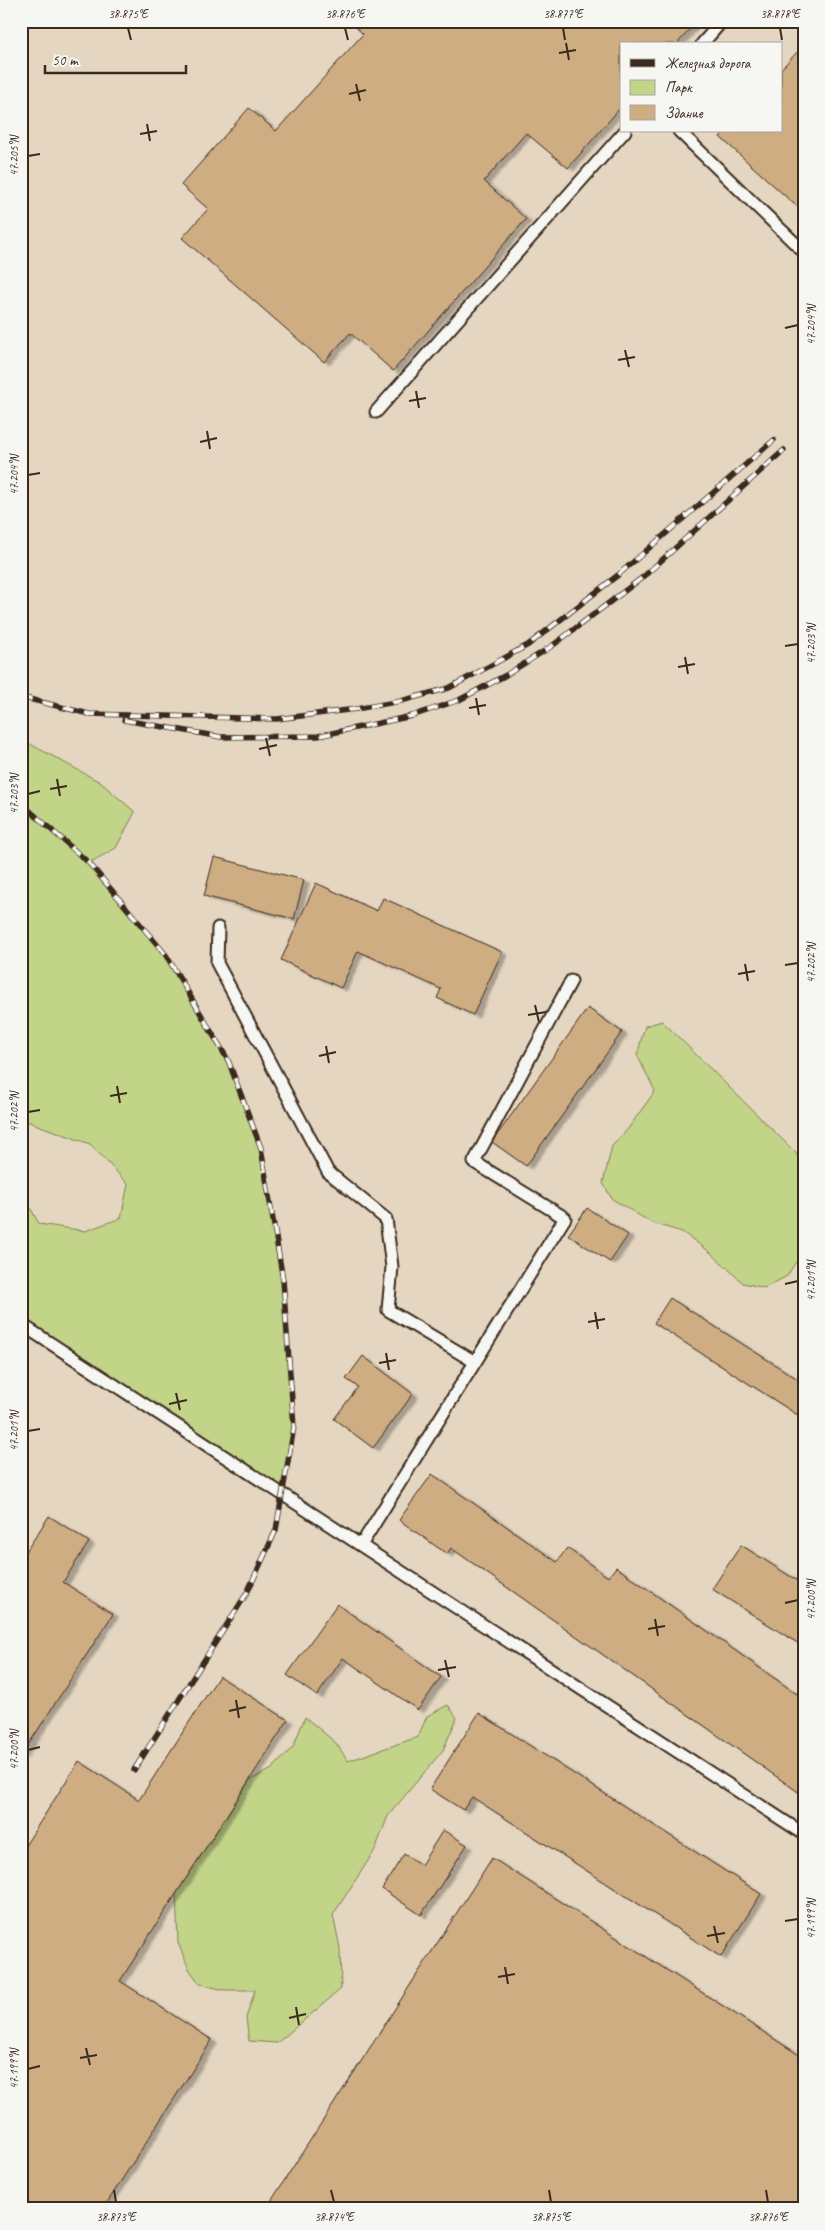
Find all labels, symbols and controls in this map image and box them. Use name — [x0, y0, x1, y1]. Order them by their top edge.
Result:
text: 38.875°E — [108, 6, 149, 22]
text: 38.876°E — [325, 6, 366, 22]
text: 38.877°E — [543, 6, 584, 22]
text: 38.878°E — [760, 6, 801, 22]
scale bar — [45, 42, 186, 74]
legend — [620, 42, 782, 132]
text: 50 m — [52, 51, 79, 70]
text: Железная дорога — [665, 54, 752, 73]
text: Парк — [665, 78, 693, 97]
text: Здание — [665, 104, 704, 123]
text: 47.205°N — [6, 134, 22, 176]
text: 47.204°N — [803, 303, 819, 345]
text: 47.204°N — [6, 453, 22, 495]
text: 47.203°N — [803, 622, 819, 664]
text: 47.203°N — [6, 772, 22, 814]
text: 47.202°N — [803, 941, 819, 983]
text: 47.202°N — [6, 1090, 22, 1132]
text: 47.201°N — [803, 1259, 819, 1301]
text: 47.201°N — [6, 1409, 22, 1451]
text: 47.200°N — [803, 1578, 819, 1620]
text: 47.200°N — [6, 1728, 22, 1770]
text: 47.199°N — [803, 1897, 819, 1939]
text: 47.199°N — [6, 2047, 22, 2089]
text: 38.873°E — [96, 2209, 137, 2225]
text: 38.874°E — [314, 2209, 355, 2225]
text: 38.875°E — [531, 2209, 572, 2225]
text: 38.876°E — [748, 2209, 789, 2225]

